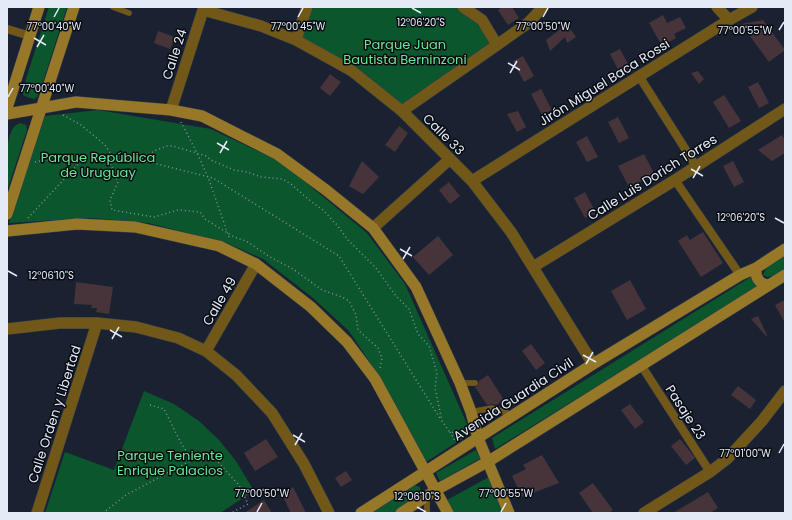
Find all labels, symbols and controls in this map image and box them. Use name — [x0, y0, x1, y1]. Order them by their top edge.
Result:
text: 12°06'20"S — [397, 15, 445, 30]
text: 77°00'40"W — [27, 19, 81, 34]
text: 77°00'45"W — [271, 19, 325, 34]
text: 77°00'50"W — [516, 19, 570, 34]
text: 77°00'55"W — [718, 23, 772, 38]
street label: Calle 24 — [157, 26, 192, 82]
street label: Jirón Miguel Baca Rossi — [535, 34, 673, 131]
park label: Parque Juan Bautista Berninzoni — [343, 35, 467, 69]
text: 77°00'40"W — [20, 81, 74, 96]
street label: Calle 33 — [419, 109, 469, 159]
street label: Calle Luis Dorich Torres — [584, 130, 721, 225]
park label: Parque República de Uruguay — [41, 148, 155, 182]
text: 12°06'20"S — [717, 210, 765, 225]
text: 12°06'10"S — [28, 268, 74, 283]
street label: Calle 49 — [198, 273, 241, 329]
street label: Calle Orden y Libertad — [23, 343, 86, 486]
street label: Avenida Guardia Civil — [449, 353, 577, 445]
street label: Pasaje 23 — [661, 381, 710, 443]
park label: Parque Teniente Enrique Palacios — [117, 446, 223, 480]
text: 77°01'00"W — [719, 446, 771, 461]
text: 77°00'50"W — [235, 486, 289, 501]
text: 77°00'55"W — [479, 486, 533, 501]
text: 12°06'10"S — [394, 489, 440, 504]

